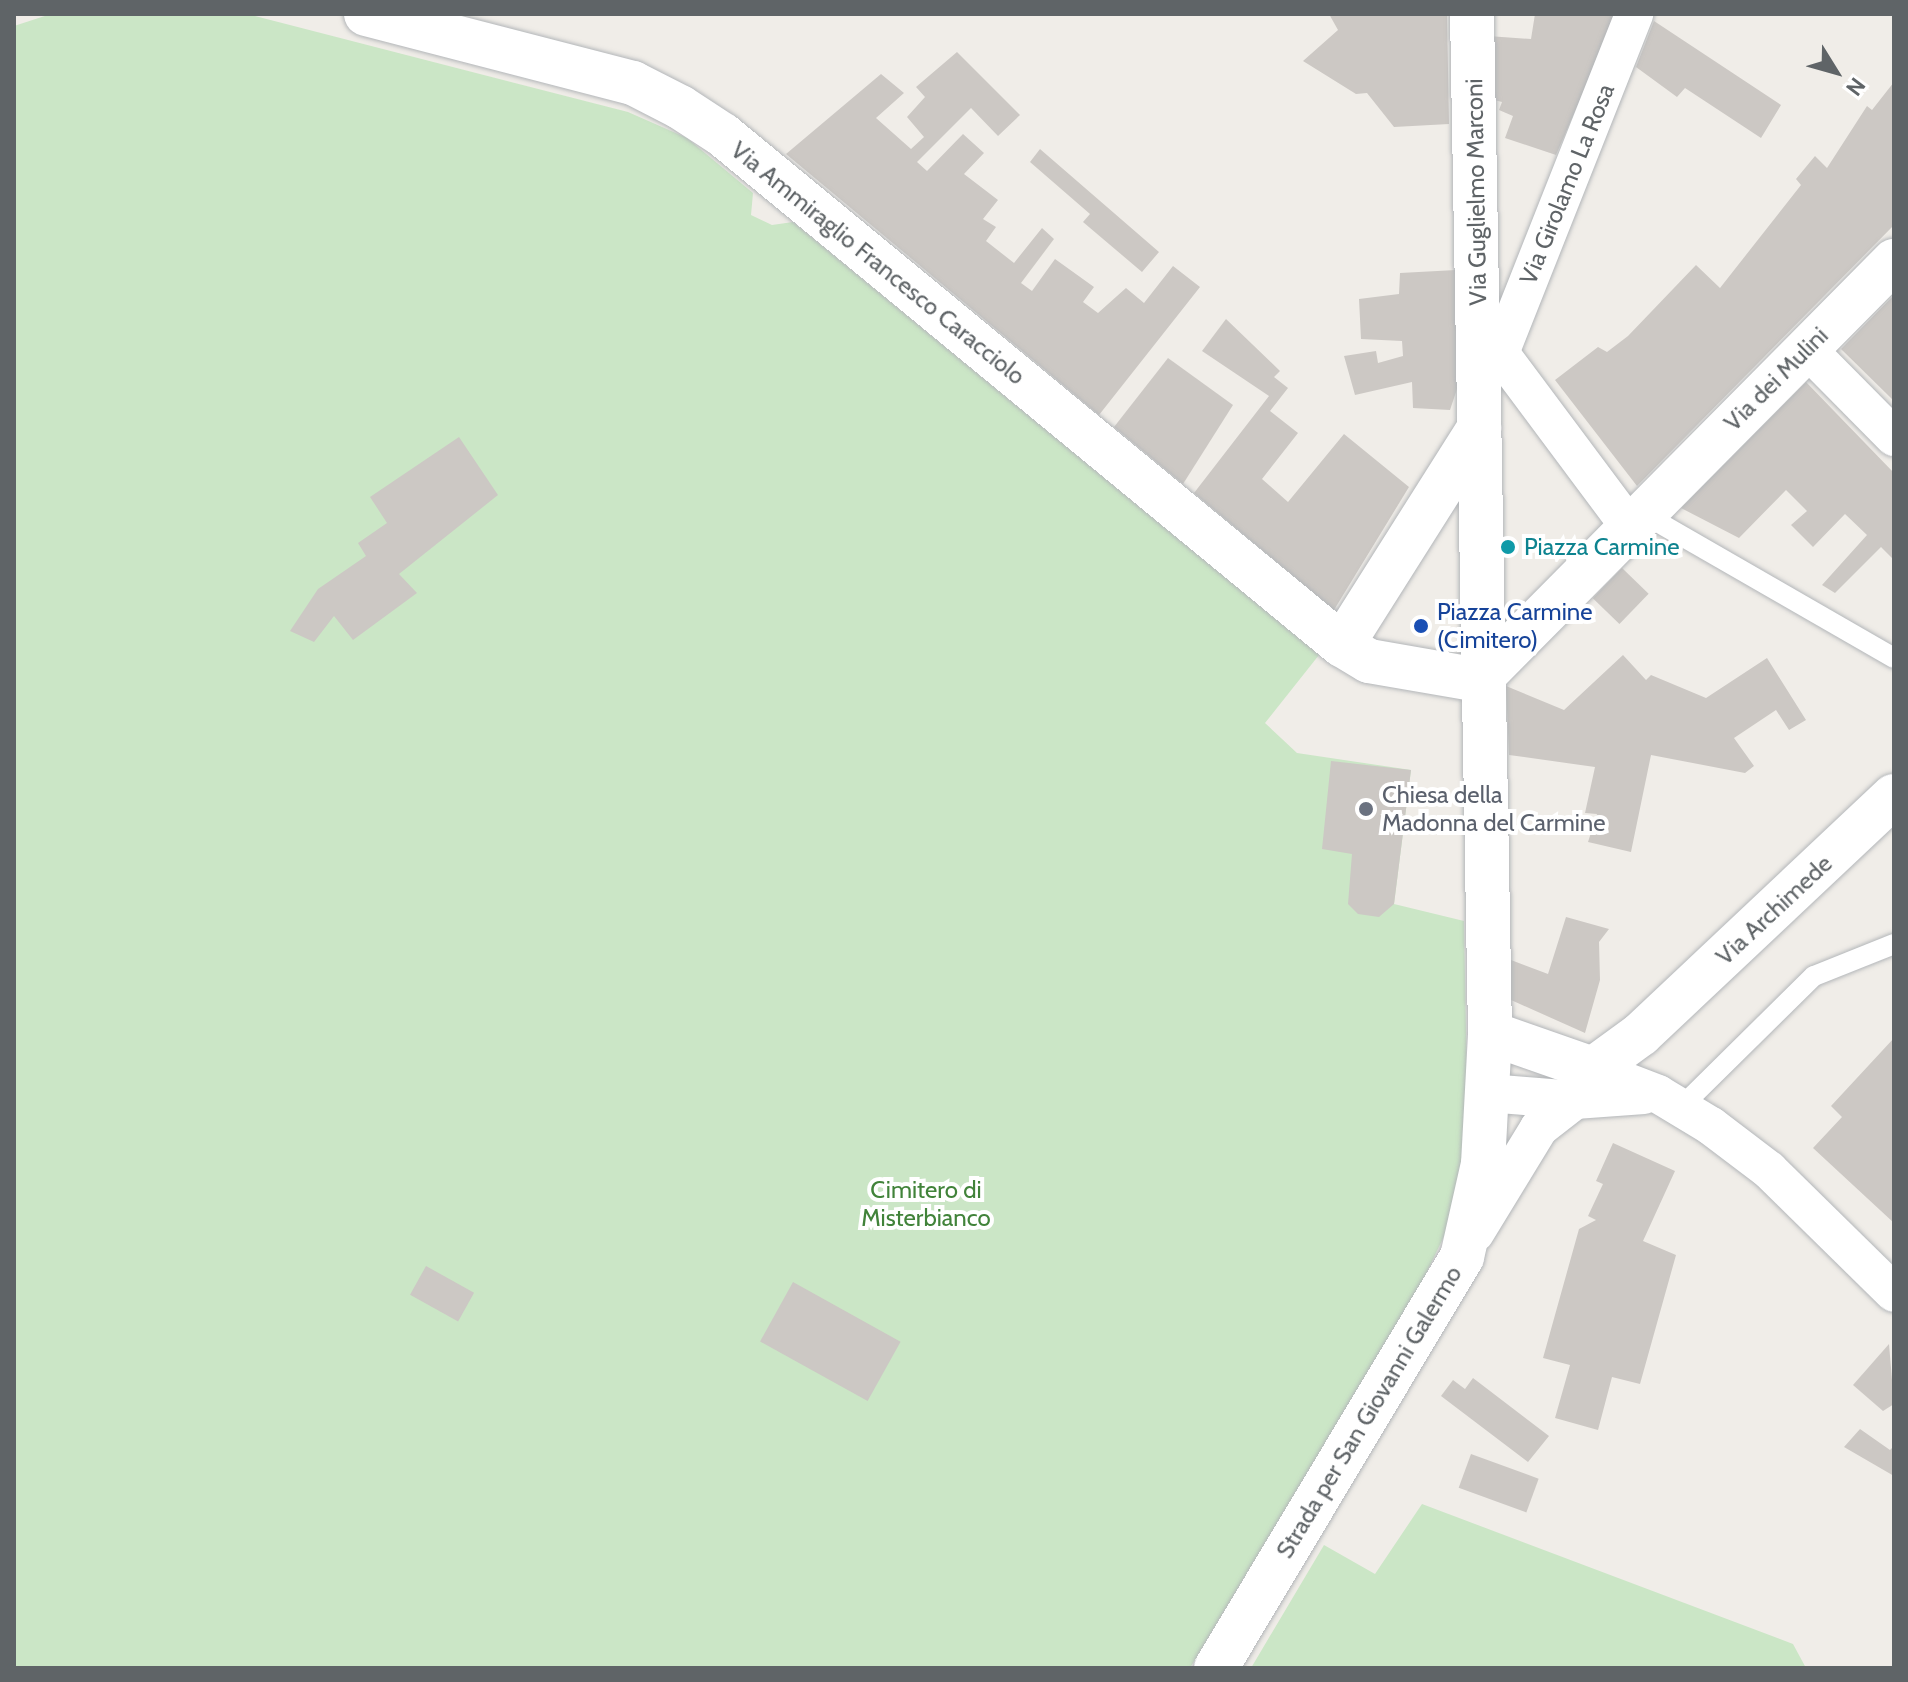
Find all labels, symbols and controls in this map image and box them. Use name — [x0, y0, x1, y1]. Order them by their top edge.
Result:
north arrow — [1796, 32, 1876, 112]
text: N — [1840, 72, 1871, 101]
street label: Via Guglielmo Marconi — [1460, 78, 1492, 306]
street label: Via Girolamo La Rosa — [1514, 80, 1620, 288]
street label: Via Ammiraglio Francesco Caracciolo — [725, 135, 1031, 391]
street label: Via dei Mulini — [1718, 321, 1834, 437]
place label: Piazza Carmine — [1524, 533, 1679, 561]
marker: Piazza Carmine — [1499, 538, 1517, 556]
place label: Piazza Carmine (Cimitero) — [1437, 598, 1592, 654]
marker: Piazza Carmine (Cimitero) — [1412, 617, 1430, 635]
place label: Chiesa della Madonna del Carmine — [1382, 781, 1606, 837]
marker: Chiesa della Madonna del Carmine — [1357, 800, 1375, 818]
street label: Via Archimede — [1710, 849, 1838, 971]
park label: Cimitero di Misterbianco — [861, 1176, 991, 1232]
street label: Strada per San Giovanni Galermo — [1270, 1261, 1468, 1563]

